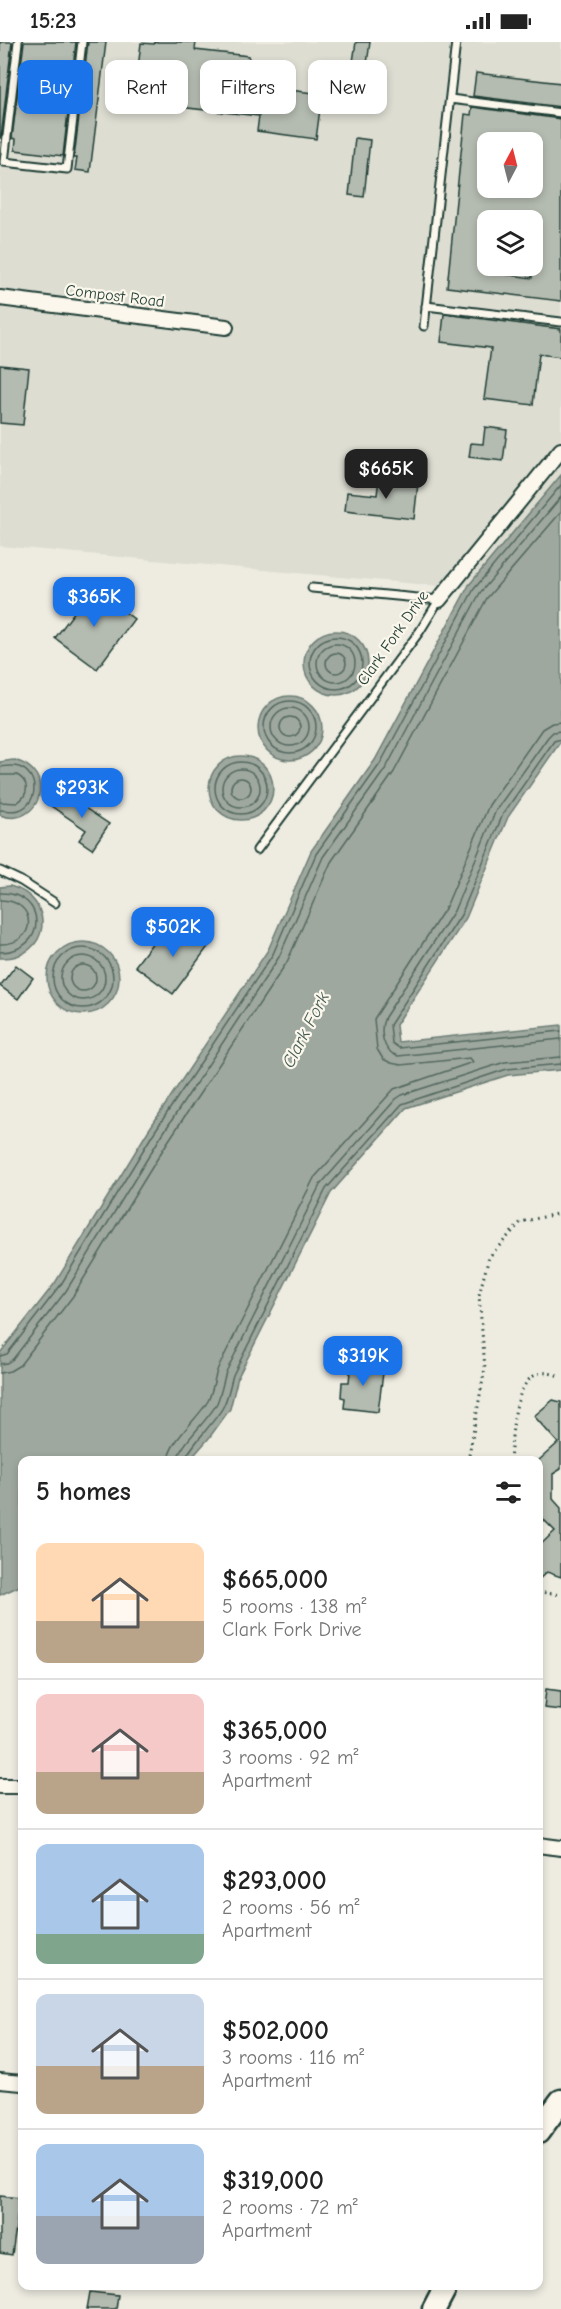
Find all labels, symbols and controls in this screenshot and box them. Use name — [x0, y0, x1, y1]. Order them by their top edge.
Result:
text: 15:23 — [30, 8, 77, 34]
chip: Buy — [18, 60, 93, 114]
chip: Rent — [105, 60, 188, 114]
chip: Filters — [200, 60, 296, 114]
chip: New — [308, 60, 387, 114]
north arrow — [477, 132, 543, 198]
map controls — [477, 132, 543, 276]
button: layers — [477, 210, 543, 276]
street label: Compost Road — [65, 281, 165, 311]
pin: $665K — [344, 449, 428, 500]
text: $665K — [359, 457, 413, 480]
pin: $365K — [52, 577, 136, 628]
text: $365K — [67, 585, 121, 608]
street label: Clark Fork Drive — [354, 587, 432, 689]
pin: $293K — [40, 768, 124, 819]
text: $293K — [55, 776, 109, 799]
pin: $502K — [131, 907, 215, 958]
text: $502K — [145, 915, 201, 938]
water label: Clark Fork — [278, 989, 334, 1071]
pin: $319K — [321, 1336, 405, 1387]
text: $319K — [337, 1344, 389, 1367]
icon: filters — [492, 1476, 525, 1509]
text: 5 homes — [36, 1477, 131, 1507]
text: $665,000 — [222, 1565, 328, 1595]
icon: home — [84, 1567, 156, 1639]
text: 5 rooms · 138 m² — [222, 1595, 367, 1618]
text: Clark Fork Drive — [222, 1618, 362, 1641]
text: $365,000 — [222, 1716, 327, 1746]
icon: home — [84, 1718, 156, 1790]
text: 3 rooms · 92 m² — [222, 1746, 359, 1769]
text: Apartment — [222, 1769, 312, 1792]
text: $293,000 — [222, 1866, 327, 1896]
icon: home — [84, 1868, 156, 1940]
text: 2 rooms · 56 m² — [222, 1896, 360, 1919]
text: Apartment — [222, 1919, 312, 1942]
text: $502,000 — [222, 2016, 329, 2046]
icon: home — [84, 2018, 156, 2090]
text: 3 rooms · 116 m² — [222, 2046, 364, 2069]
text: Apartment — [222, 2069, 312, 2092]
text: $319,000 — [222, 2166, 324, 2196]
icon: home — [84, 2168, 156, 2240]
text: 2 rooms · 72 m² — [222, 2196, 358, 2219]
text: Apartment — [222, 2219, 312, 2242]

